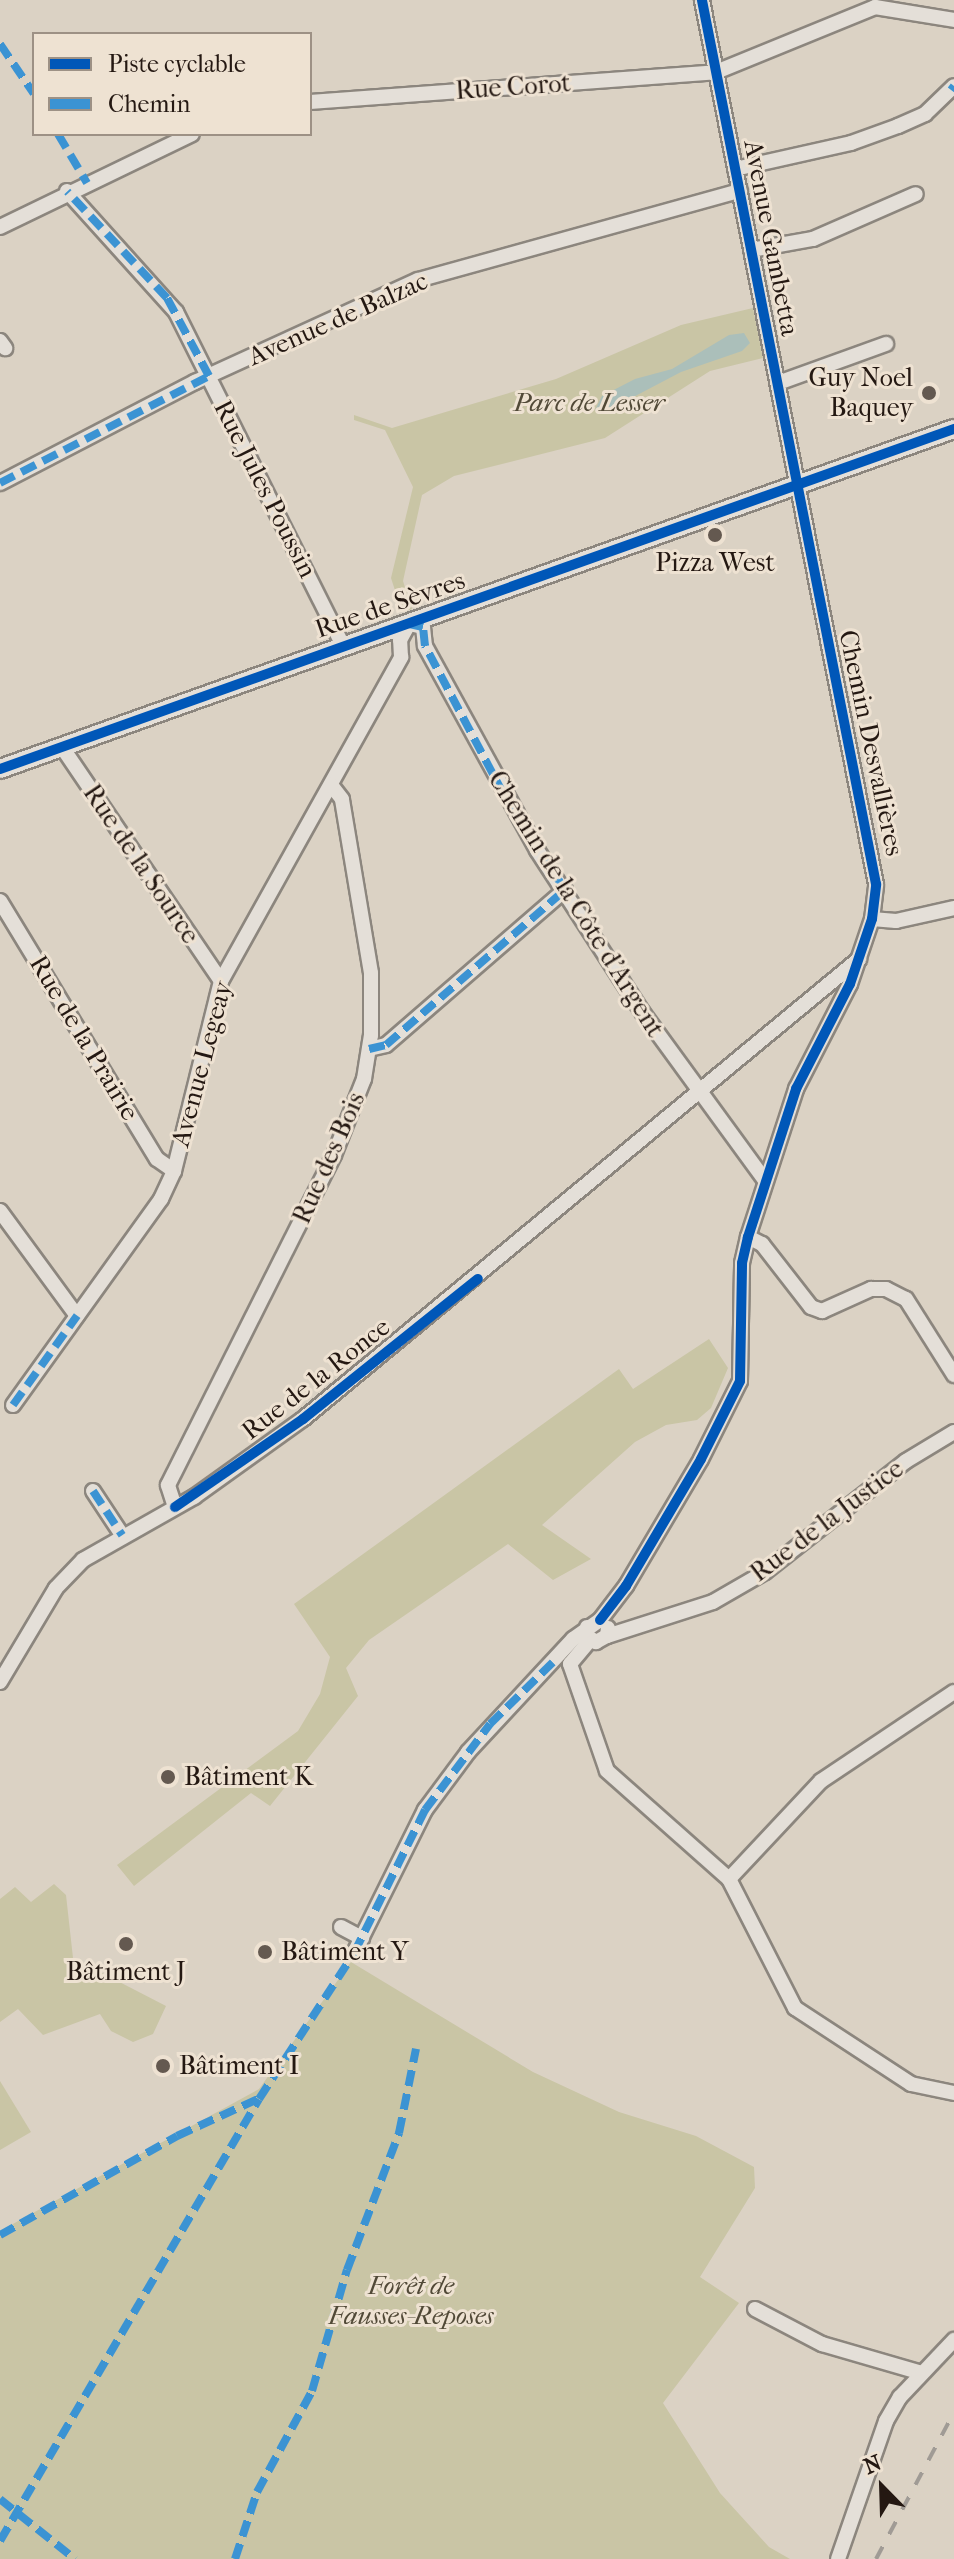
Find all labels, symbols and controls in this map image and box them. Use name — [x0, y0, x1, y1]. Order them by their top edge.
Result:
legend — [32, 32, 312, 136]
text: Piste cyclable — [108, 50, 246, 78]
street label: Rue Corot — [454, 67, 572, 107]
text: Chemin — [108, 90, 190, 118]
street label: Avenue Gambetta — [737, 138, 805, 338]
street label: Avenue de Balzac — [243, 265, 433, 373]
place label: Guy Noel Baquey — [808, 362, 913, 424]
marker: Guy Noel Baquey — [920, 384, 938, 402]
park label: Parc de Lesser — [513, 387, 665, 419]
street label: Rue Jules Poussin — [207, 395, 323, 583]
marker: Pizza West — [706, 526, 724, 544]
place label: Pizza West — [655, 547, 775, 579]
street label: Rue de Sèvres — [311, 565, 469, 645]
street label: Chemin Desvallières — [832, 627, 910, 859]
street label: Chemin de la Côte d'Argent — [481, 765, 671, 1043]
street label: Rue de la Source — [76, 778, 206, 950]
street label: Rue de la Prairie — [23, 950, 145, 1126]
street label: Avenue Legeay — [165, 978, 239, 1150]
street label: Rue des Bois — [286, 1087, 372, 1229]
street label: Rue de la Ronce — [236, 1311, 396, 1447]
street label: Rue de la Justice — [744, 1453, 910, 1589]
place label: Bâtiment K — [184, 1761, 313, 1793]
marker: Bâtiment K — [159, 1768, 177, 1786]
marker: Bâtiment J — [117, 1935, 135, 1953]
place label: Bâtiment Y — [281, 1936, 409, 1968]
marker: Bâtiment Y — [256, 1943, 274, 1961]
place label: Bâtiment J — [66, 1956, 186, 1988]
place label: Bâtiment I — [179, 2050, 299, 2082]
marker: Bâtiment I — [154, 2057, 172, 2075]
park label: Forêt de Fausses-Reposes — [329, 2270, 493, 2332]
north arrow — [842, 2447, 922, 2527]
text: N — [860, 2450, 885, 2480]

